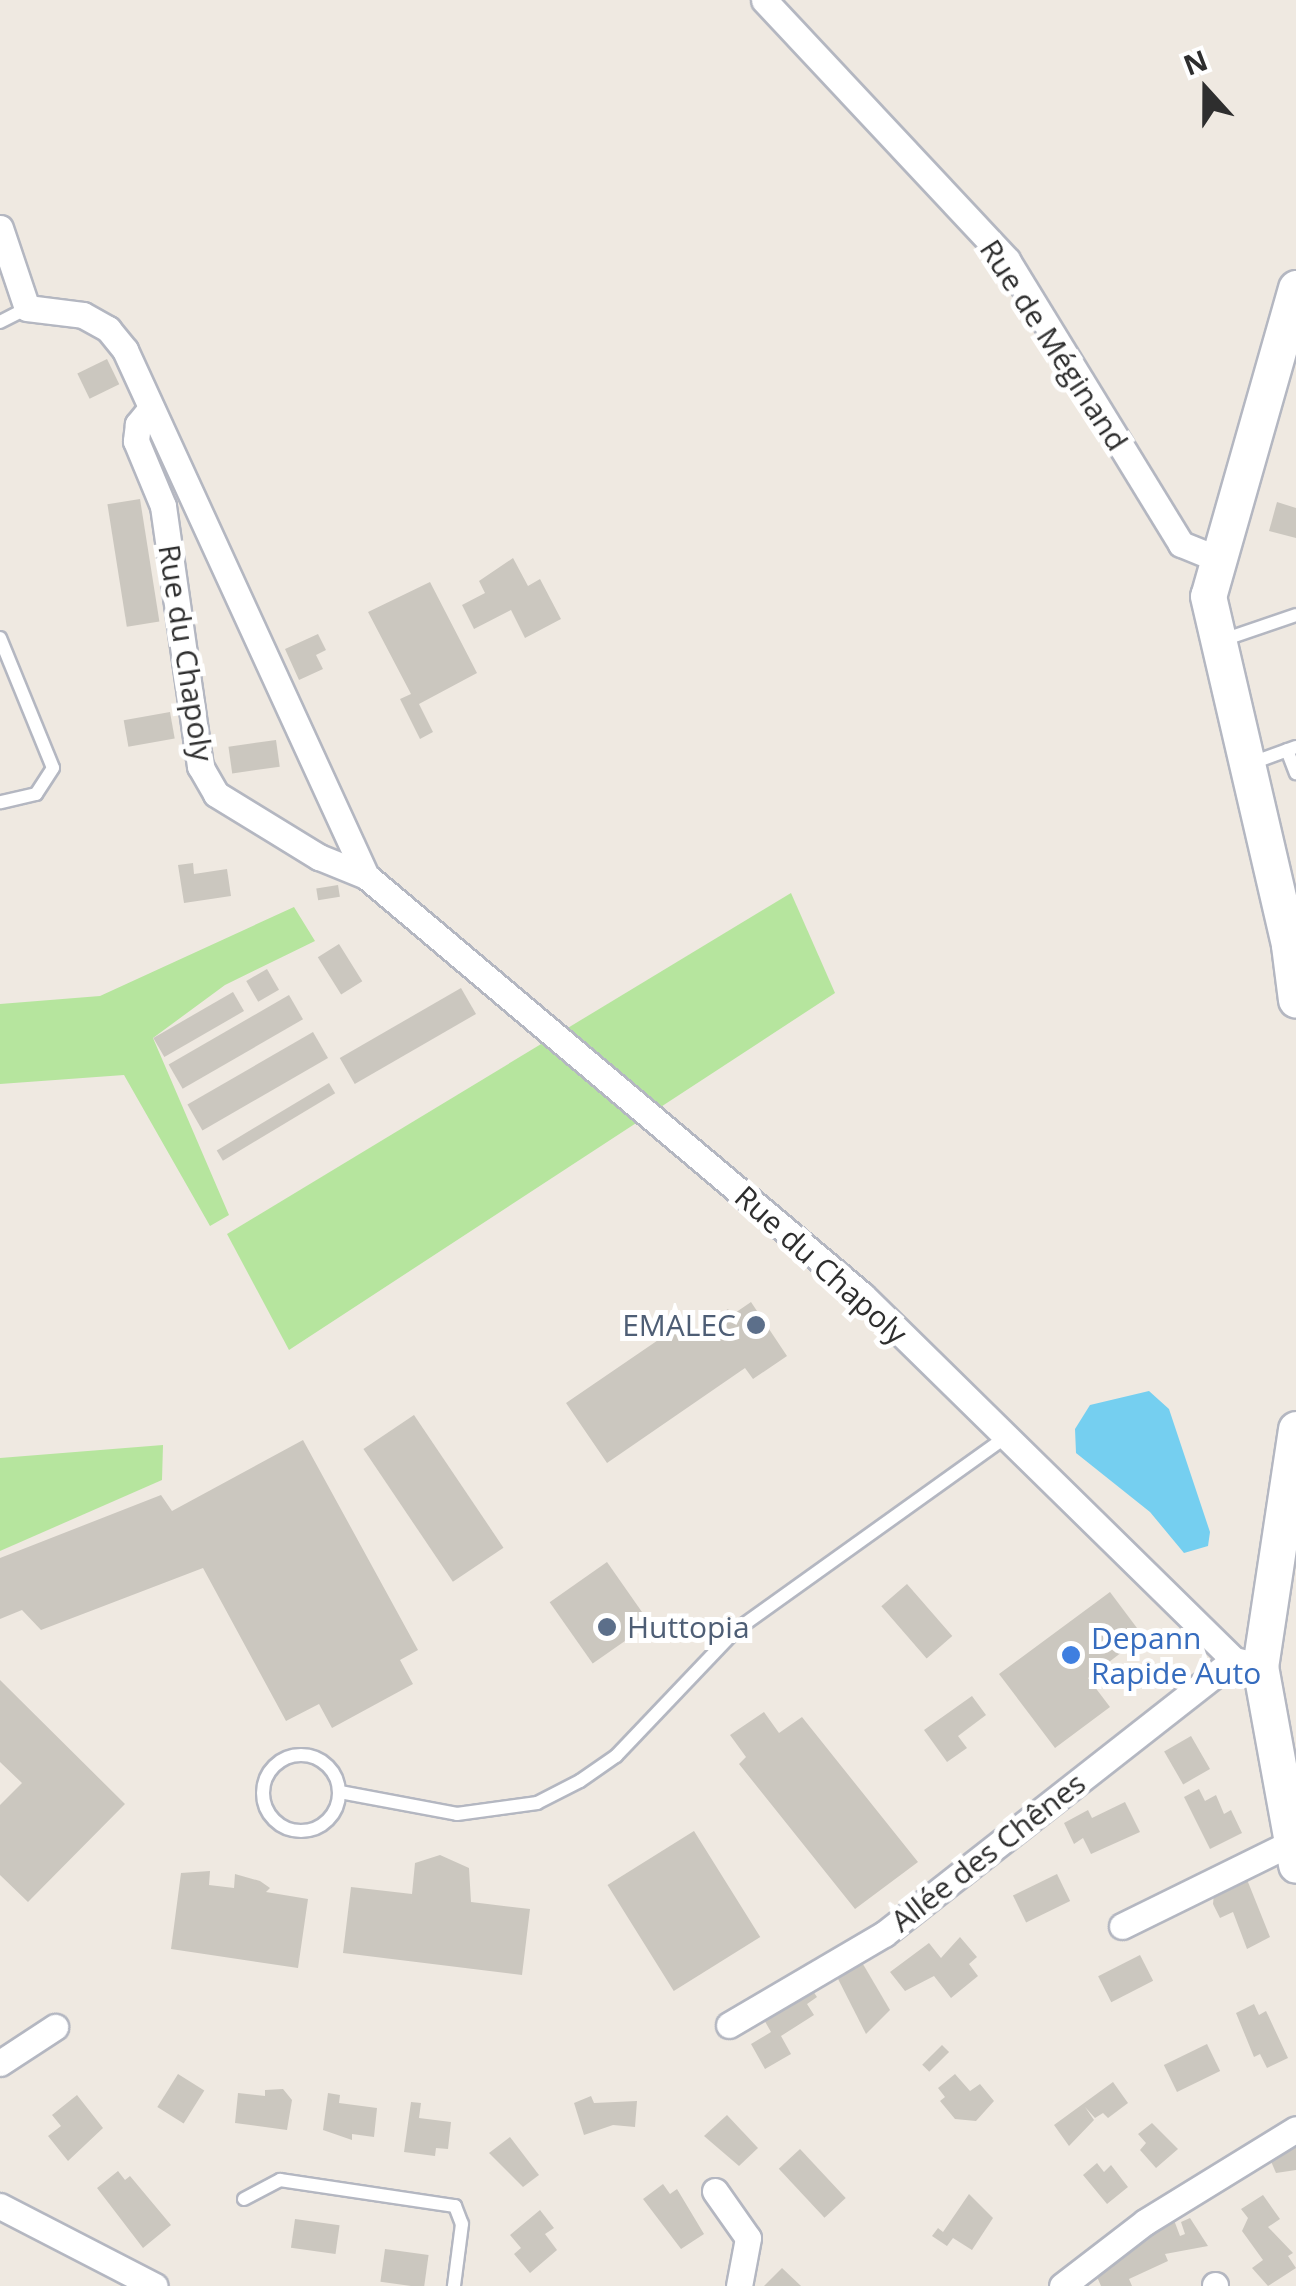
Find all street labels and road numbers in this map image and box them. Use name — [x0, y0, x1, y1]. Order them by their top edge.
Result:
street label: Rue de Méginand — [972, 233, 1136, 457]
street label: Rue du Chapoly — [151, 542, 221, 764]
street label: Rue du Chapoly — [728, 1178, 914, 1352]
street label: Allée des Chênes — [884, 1765, 1092, 1939]

